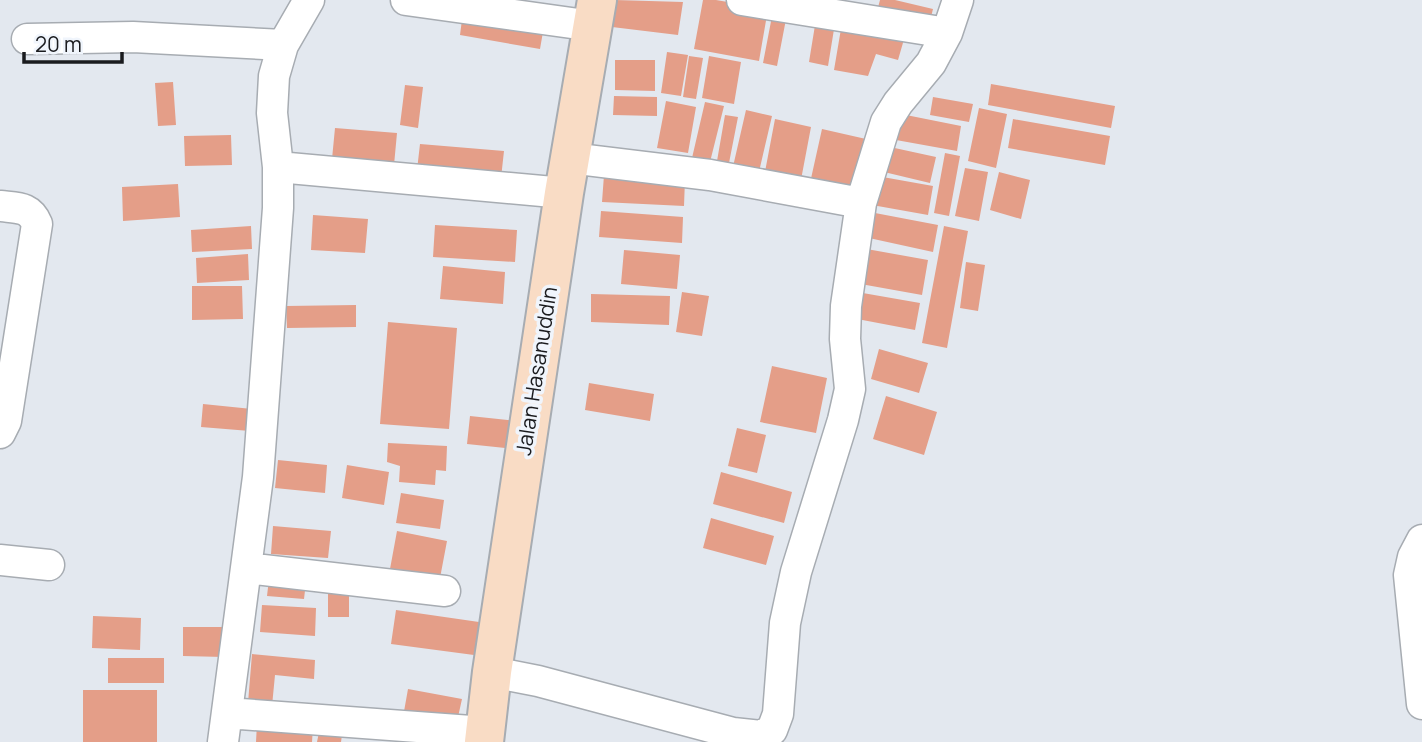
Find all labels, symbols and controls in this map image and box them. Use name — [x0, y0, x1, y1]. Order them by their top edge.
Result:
scale bar — [24, 21, 122, 65]
text: 20 m — [35, 30, 82, 58]
street label: Jalan Hasanuddin — [509, 284, 563, 457]

